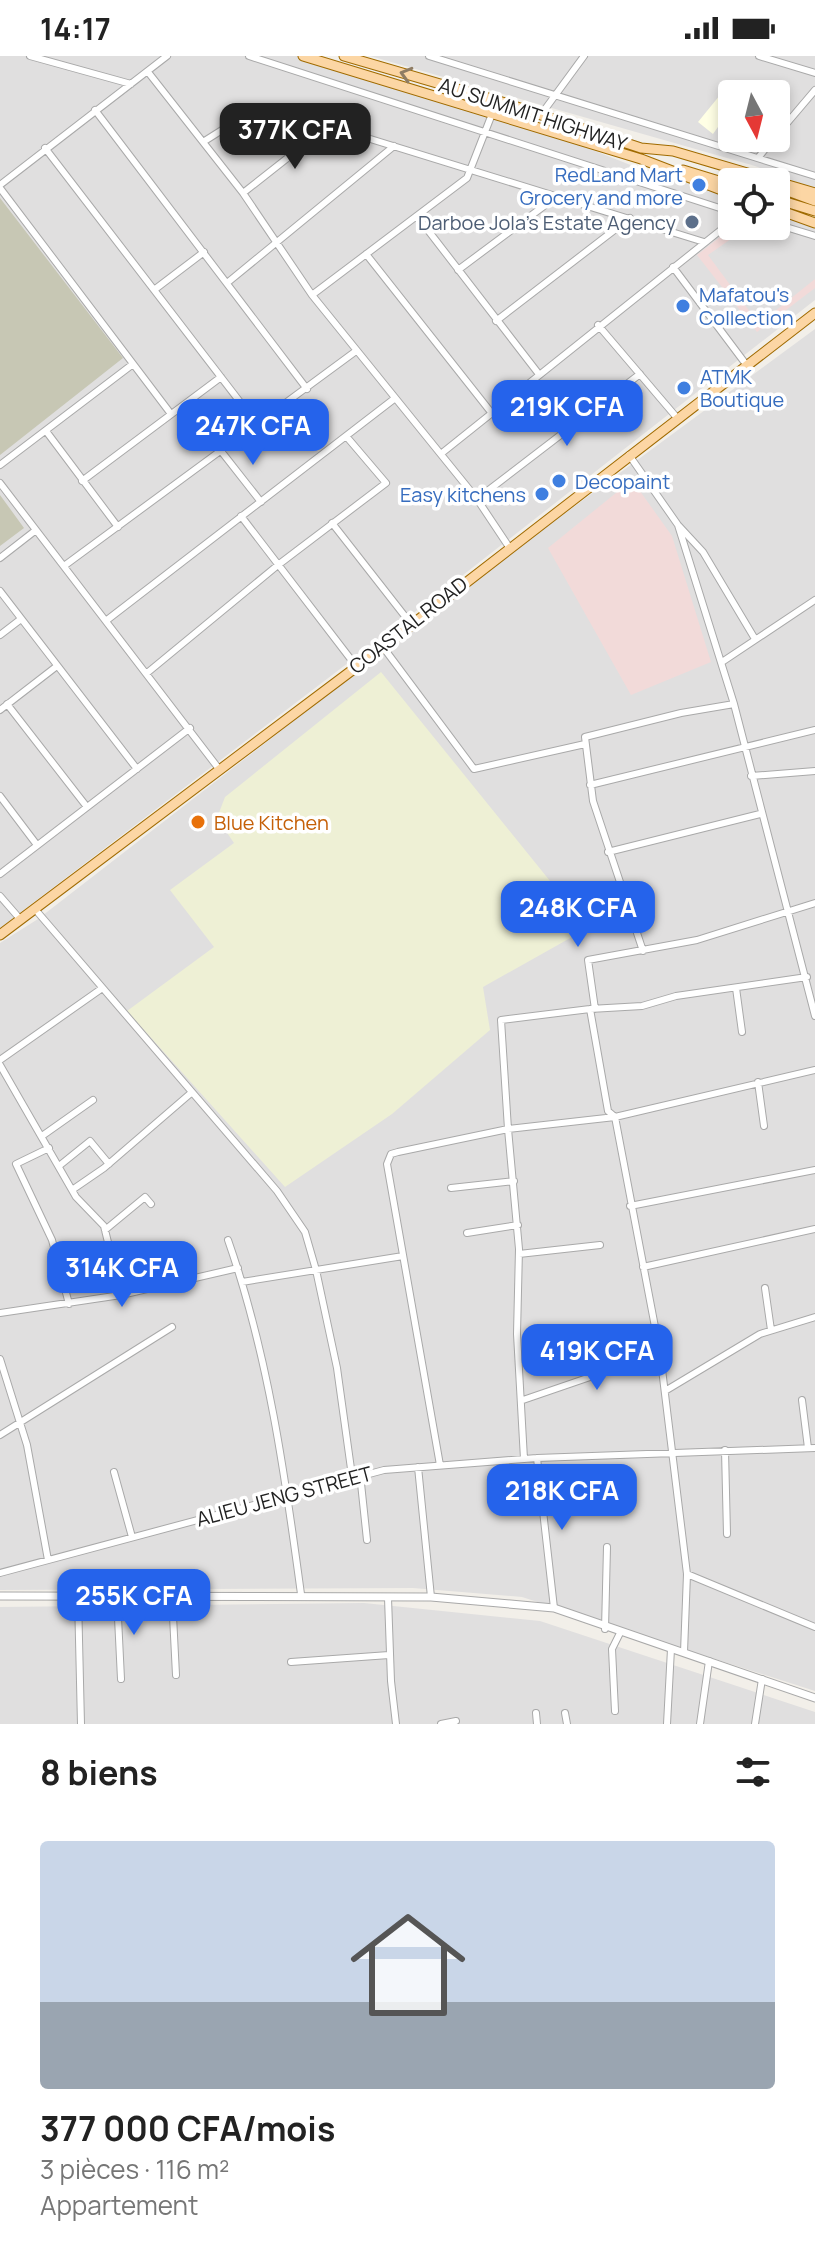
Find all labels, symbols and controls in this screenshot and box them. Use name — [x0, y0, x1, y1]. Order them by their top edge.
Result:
text: 14:17 — [40, 8, 111, 49]
one-way arrow — [400, 67, 414, 83]
street label: AU SUMMIT HIGHWAY — [435, 71, 631, 157]
north arrow — [718, 80, 790, 152]
map controls — [718, 80, 790, 240]
pin: 377K CFA — [212, 103, 378, 171]
text: 377K CFA — [238, 111, 352, 147]
place label: RedLand Mart Grocery and more — [520, 161, 683, 211]
button: locate — [718, 168, 790, 240]
marker: RedLand Mart Grocery and more — [690, 176, 708, 194]
place label: Darboe Jola's Estate Agency — [418, 209, 676, 236]
marker: Darboe Jola's Estate Agency — [683, 213, 701, 231]
place label: Mafatou's Collection — [699, 281, 794, 331]
marker: Mafatou's Collection — [674, 297, 692, 315]
place label: ATMK Boutique — [700, 363, 784, 413]
marker: ATMK Boutique — [675, 379, 693, 397]
pin: 219K CFA — [484, 380, 650, 448]
text: 219K CFA — [510, 388, 624, 424]
pin: 247K CFA — [170, 399, 336, 467]
text: 247K CFA — [195, 407, 311, 443]
place label: Decopaint — [575, 468, 670, 495]
marker: Decopaint — [550, 472, 568, 490]
place label: Easy kitchens — [400, 481, 526, 508]
marker: Easy kitchens — [533, 485, 551, 503]
street label: COASTAL ROAD — [343, 570, 473, 680]
place label: Blue Kitchen — [214, 809, 329, 836]
marker: Blue Kitchen — [189, 813, 207, 831]
pin: 248K CFA — [495, 881, 661, 949]
text: 248K CFA — [519, 889, 637, 925]
pin: 314K CFA — [39, 1241, 205, 1309]
text: 314K CFA — [65, 1249, 179, 1285]
pin: 419K CFA — [514, 1324, 680, 1392]
text: 419K CFA — [540, 1332, 654, 1368]
street label: ALIEU JENG STREET — [193, 1460, 375, 1532]
pin: 218K CFA — [479, 1464, 645, 1532]
text: 218K CFA — [505, 1472, 619, 1508]
pin: 255K CFA — [51, 1569, 217, 1637]
text: 255K CFA — [75, 1577, 193, 1613]
text: 8 biens — [40, 1749, 158, 1795]
icon: filters — [731, 1750, 775, 1794]
icon: home — [336, 1893, 480, 2037]
text: 377 000 CFA/mois — [40, 2105, 335, 2151]
text: 3 pièces · 116 m² — [40, 2151, 229, 2187]
text: Appartement — [40, 2187, 198, 2223]

